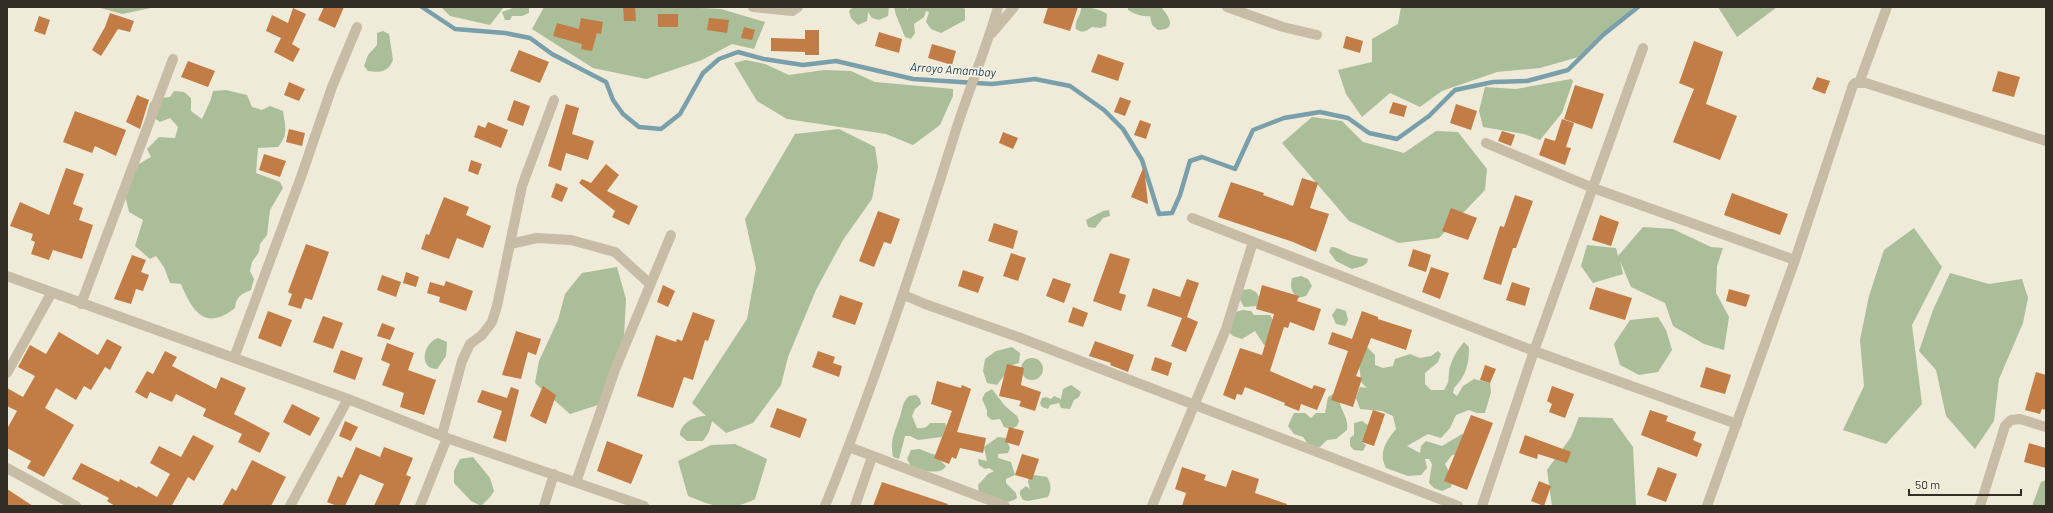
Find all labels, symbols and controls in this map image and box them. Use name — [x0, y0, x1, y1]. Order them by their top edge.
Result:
water label: Arroyo Amambay — [910, 59, 997, 79]
scale bar — [1909, 471, 2021, 497]
text: 50 m — [1915, 477, 1940, 491]

